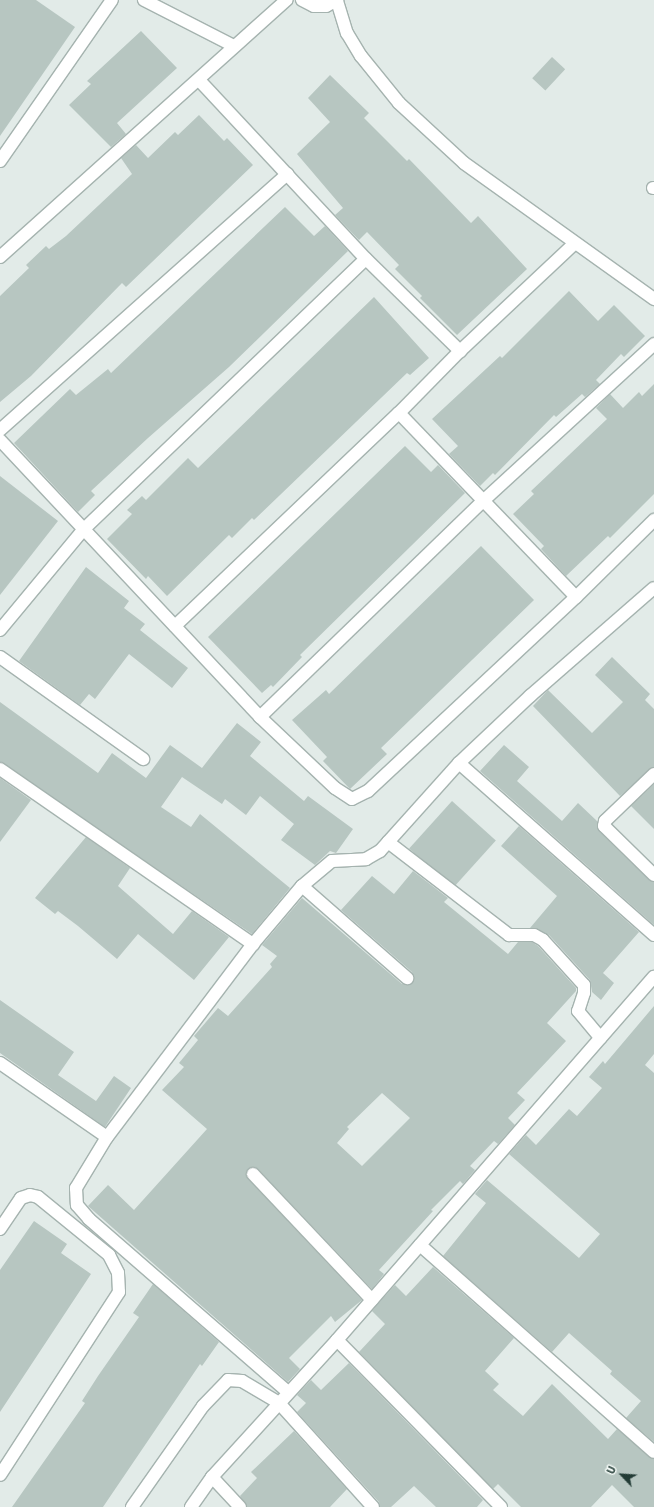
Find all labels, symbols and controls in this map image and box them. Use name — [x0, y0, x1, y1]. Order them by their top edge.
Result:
north arrow — [602, 1455, 642, 1495]
text: U — [603, 1464, 618, 1476]

